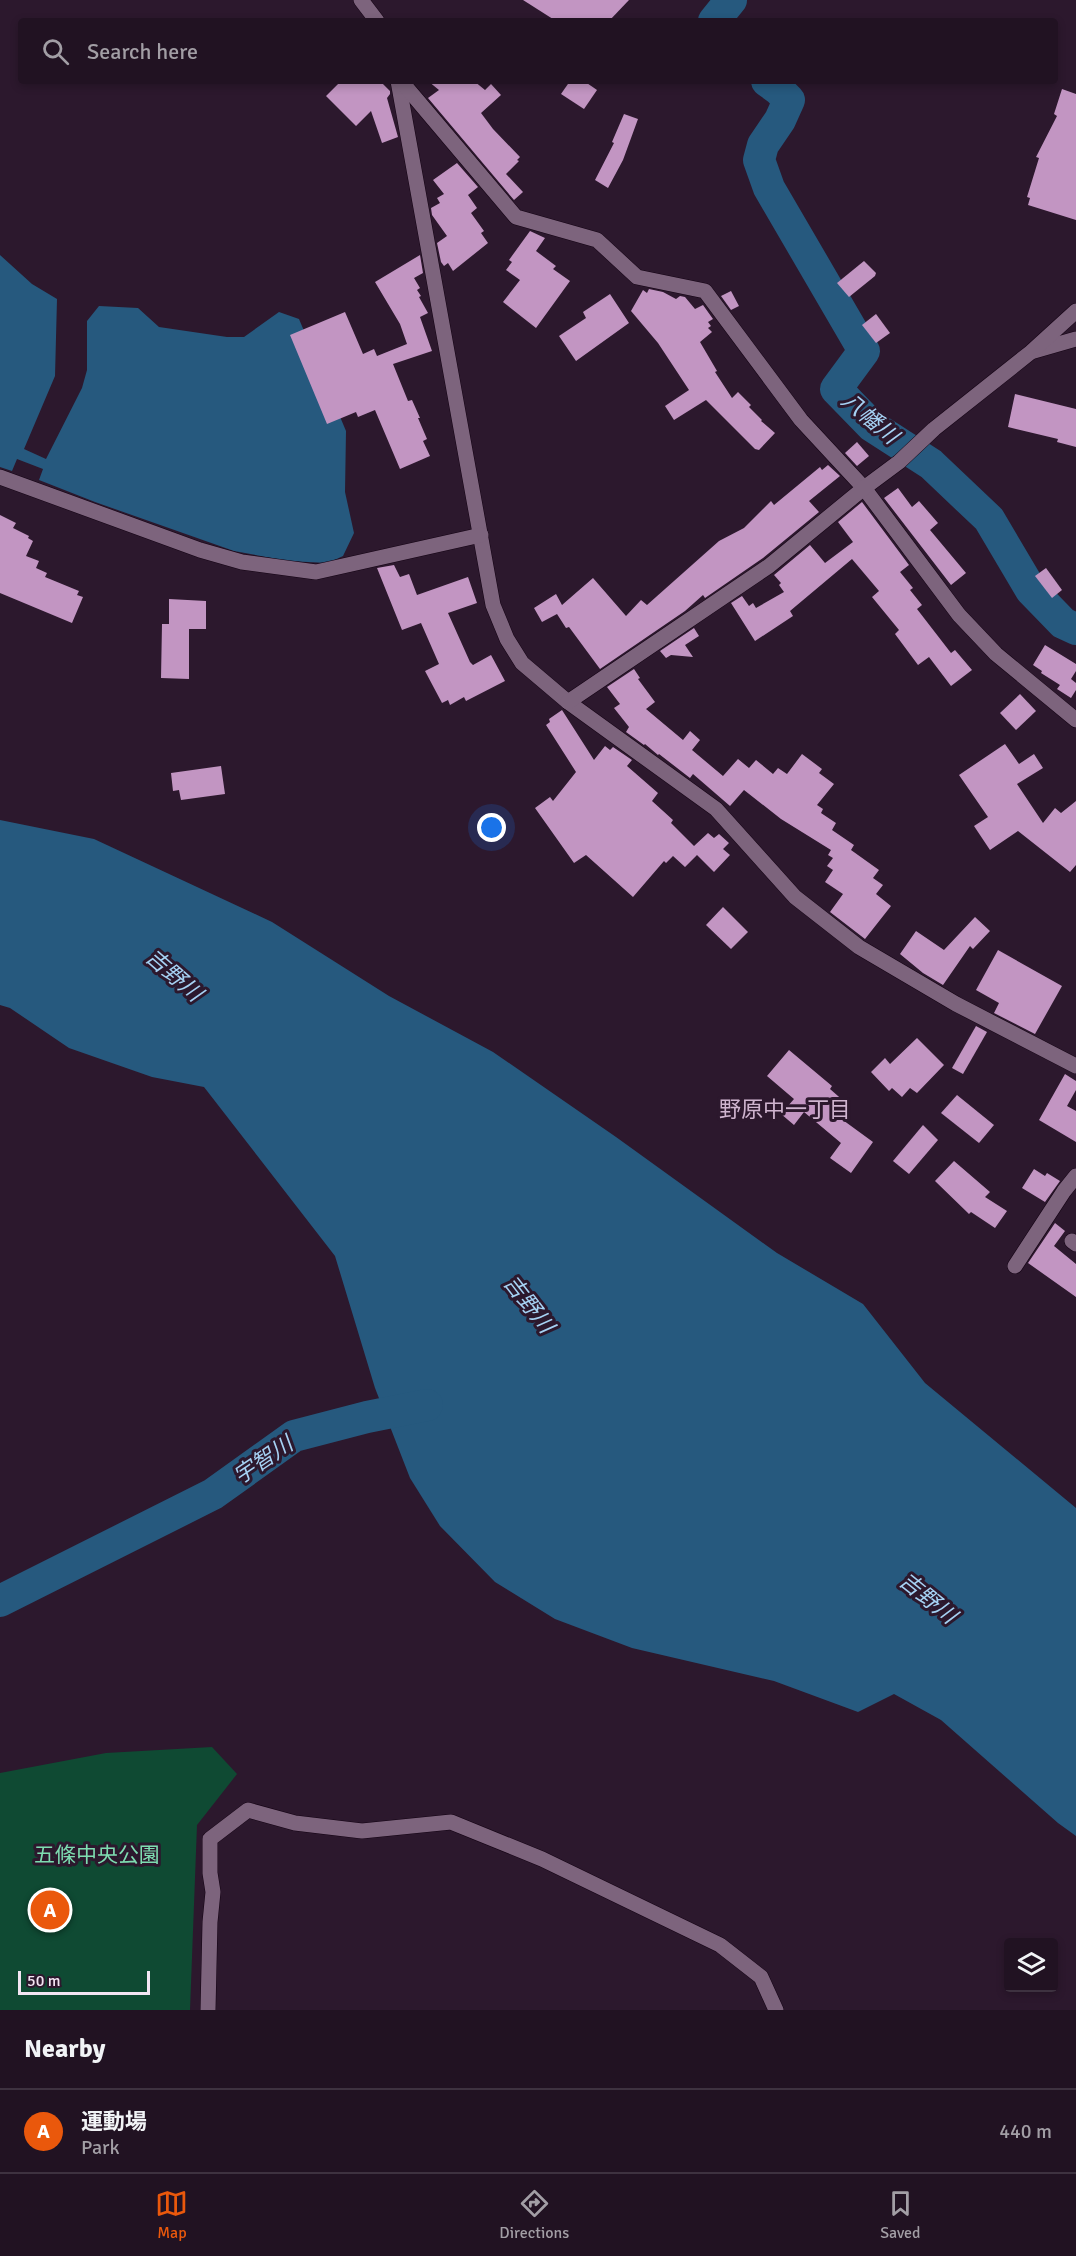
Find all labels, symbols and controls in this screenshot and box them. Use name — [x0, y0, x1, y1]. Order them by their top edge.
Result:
search box — [18, 18, 1058, 84]
icon: search — [39, 35, 72, 68]
text: Search here — [87, 38, 198, 65]
water label: 八幡川 — [836, 386, 905, 451]
your location — [477, 813, 506, 842]
water label: 吉野川 — [140, 943, 209, 1008]
district label: 野原中一丁目 — [719, 1096, 851, 1123]
water label: 吉野川 — [498, 1270, 561, 1340]
water label: 宇智川 — [228, 1429, 300, 1490]
water label: 吉野川 — [894, 1567, 964, 1631]
park label: 五條中央公園 — [34, 1842, 160, 1868]
pin: A — [31, 1888, 70, 1932]
map controls — [1004, 1938, 1058, 1992]
button: layers — [1004, 1938, 1058, 1992]
scale bar — [18, 1968, 150, 1996]
text: 50 m — [27, 1971, 61, 1991]
text: Nearby — [24, 2033, 105, 2065]
text: 運動場 — [81, 2108, 147, 2135]
text: A — [37, 2119, 50, 2144]
text: 440 m — [999, 2119, 1052, 2144]
text: Park — [81, 2135, 119, 2160]
tab: Map — [155, 2187, 188, 2243]
tab: Directions — [499, 2187, 569, 2243]
tab: Saved — [880, 2187, 921, 2243]

